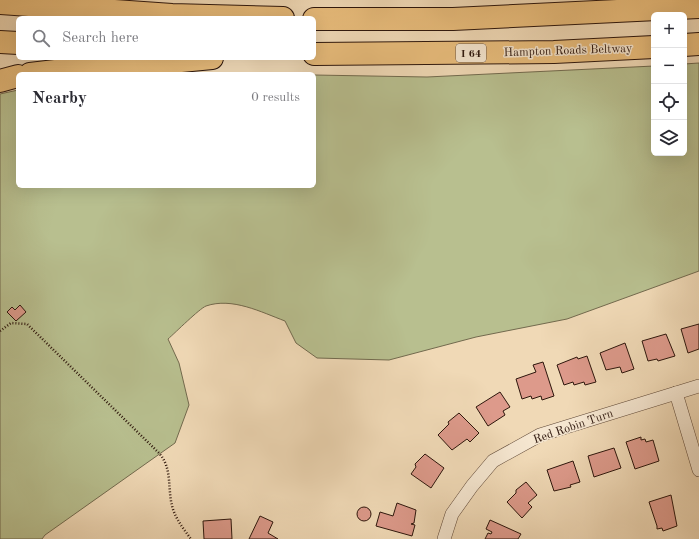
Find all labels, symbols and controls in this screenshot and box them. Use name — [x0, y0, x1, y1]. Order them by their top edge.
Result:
map controls — [651, 12, 687, 156]
button: + — [651, 12, 687, 48]
search box — [16, 16, 316, 60]
icon: search — [30, 27, 52, 49]
text: Search here — [62, 31, 139, 46]
street label: Hampton Roads Beltway — [504, 43, 633, 59]
road number: I 64 — [456, 44, 486, 62]
button: − — [651, 48, 687, 84]
button: locate — [651, 84, 687, 120]
text: Nearby — [32, 90, 87, 107]
text: 0 results — [251, 91, 300, 104]
button: layers — [651, 120, 687, 156]
street label: Red Robin Turn — [532, 407, 615, 446]

